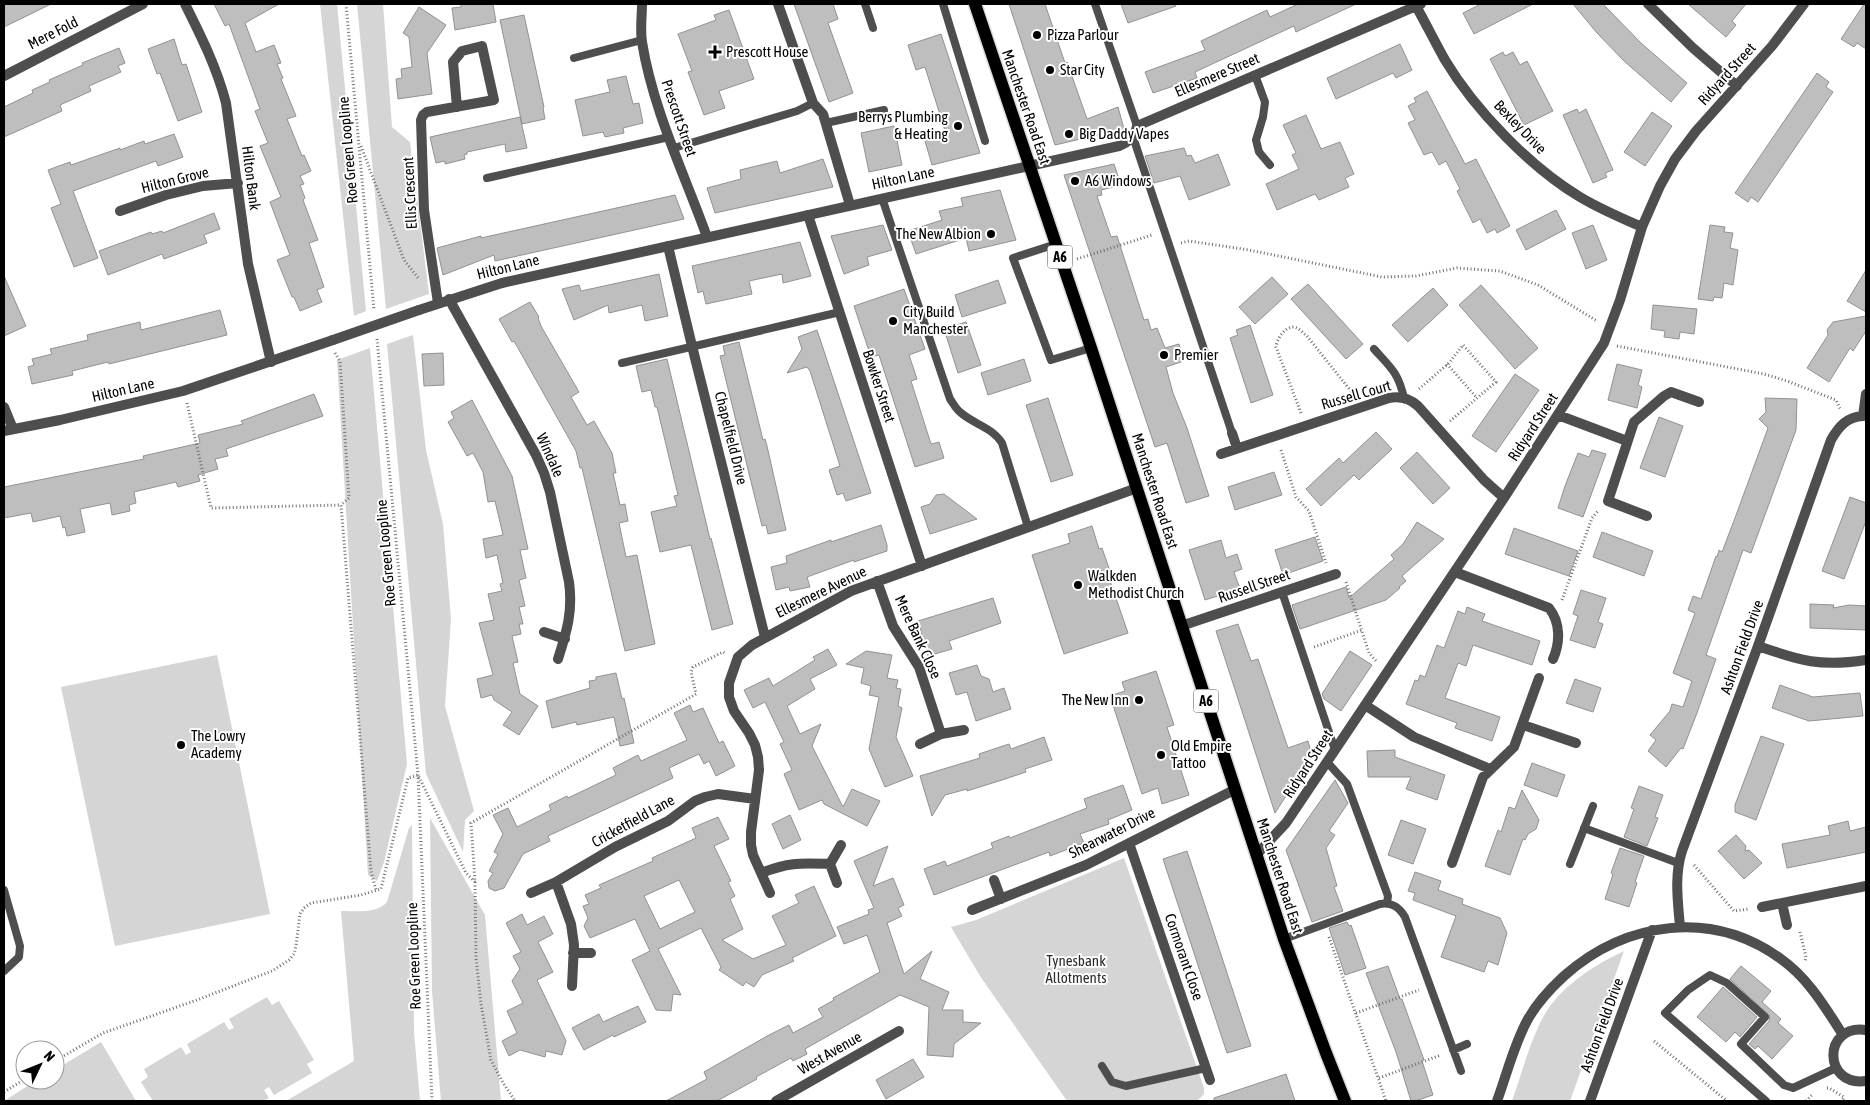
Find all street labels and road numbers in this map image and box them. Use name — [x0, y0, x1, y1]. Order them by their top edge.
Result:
street label: Mere Fold — [25, 13, 81, 52]
street label: Ridyard Street — [1694, 39, 1759, 108]
street label: Manchester Road East — [999, 47, 1054, 167]
street label: Ellesmere Street — [1172, 49, 1262, 100]
street label: Prescott Street — [658, 77, 701, 158]
street label: Roe Green Loopline — [334, 96, 361, 204]
street label: Bexley Drive — [1491, 96, 1550, 157]
street label: Hilton Bank — [239, 145, 264, 211]
street label: Ellis Crescent — [399, 156, 420, 230]
street label: Hilton Grove — [139, 163, 210, 196]
street label: Hilton Lane — [870, 163, 936, 192]
road number: A6 — [1048, 246, 1072, 268]
street label: Hilton Lane — [475, 251, 541, 282]
street label: Bowker Street — [860, 347, 899, 424]
street label: Hilton Lane — [90, 374, 156, 405]
street label: Russell Court — [1319, 376, 1393, 413]
street label: Chapelfield Drive — [712, 390, 751, 486]
street label: Ridyard Street — [1504, 390, 1561, 464]
street label: Windale — [533, 430, 568, 480]
street label: Manchester Road East — [1129, 431, 1182, 551]
street label: Roe Green Loopline — [372, 499, 399, 607]
street label: Ellesmere Avenue — [773, 562, 869, 621]
street label: Russell Street — [1216, 565, 1292, 606]
street label: Mere Bank Close — [892, 592, 945, 681]
street label: Ashton Field Drive — [1717, 597, 1766, 696]
road number: A6 — [1194, 689, 1218, 712]
street label: Ridyard Street — [1279, 727, 1336, 801]
street label: Cricketfield Lane — [588, 791, 677, 850]
street label: Shearwater Drive — [1066, 804, 1158, 862]
street label: Manchester Road East — [1254, 816, 1307, 936]
street label: Roe Green Loopline — [403, 902, 424, 1010]
street label: Cormorant Close — [1162, 911, 1207, 1003]
street label: Ashton Field Drive — [1577, 975, 1626, 1074]
street label: West Avenue — [795, 1028, 865, 1078]

